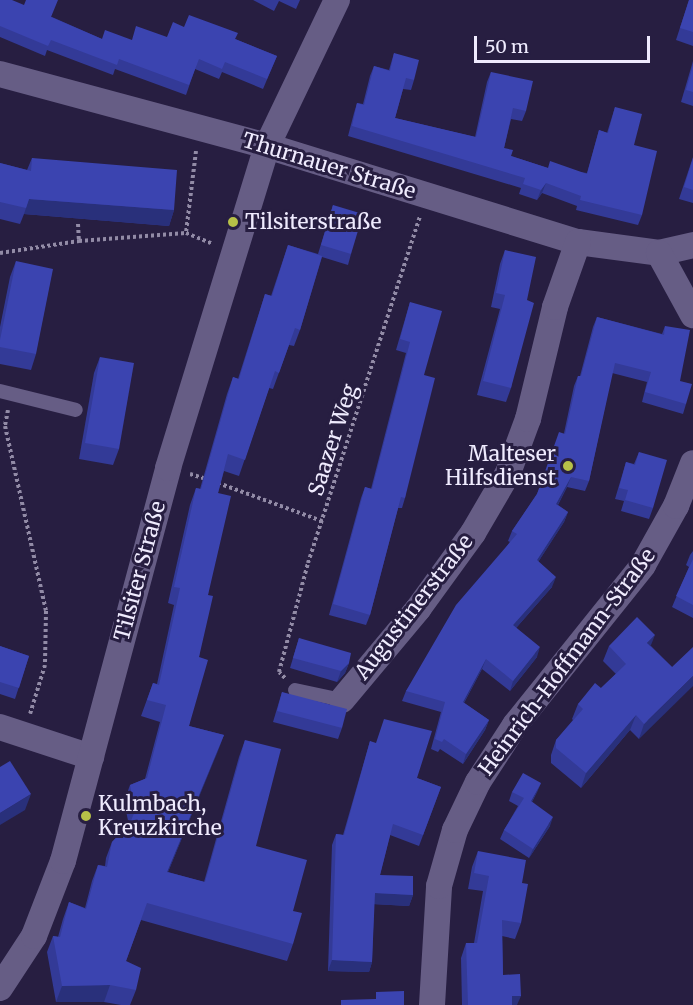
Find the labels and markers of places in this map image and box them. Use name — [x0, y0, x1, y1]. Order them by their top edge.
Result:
place label: Tilsiterstraße — [245, 209, 382, 235]
marker: Tilsiterstraße — [226, 215, 240, 229]
place label: Malteser Hilfsdienst — [445, 441, 556, 491]
marker: Malteser Hilfsdienst — [561, 459, 575, 473]
place label: Kulmbach, Kreuzkirche — [98, 791, 222, 841]
marker: Kulmbach, Kreuzkirche — [79, 809, 93, 823]

